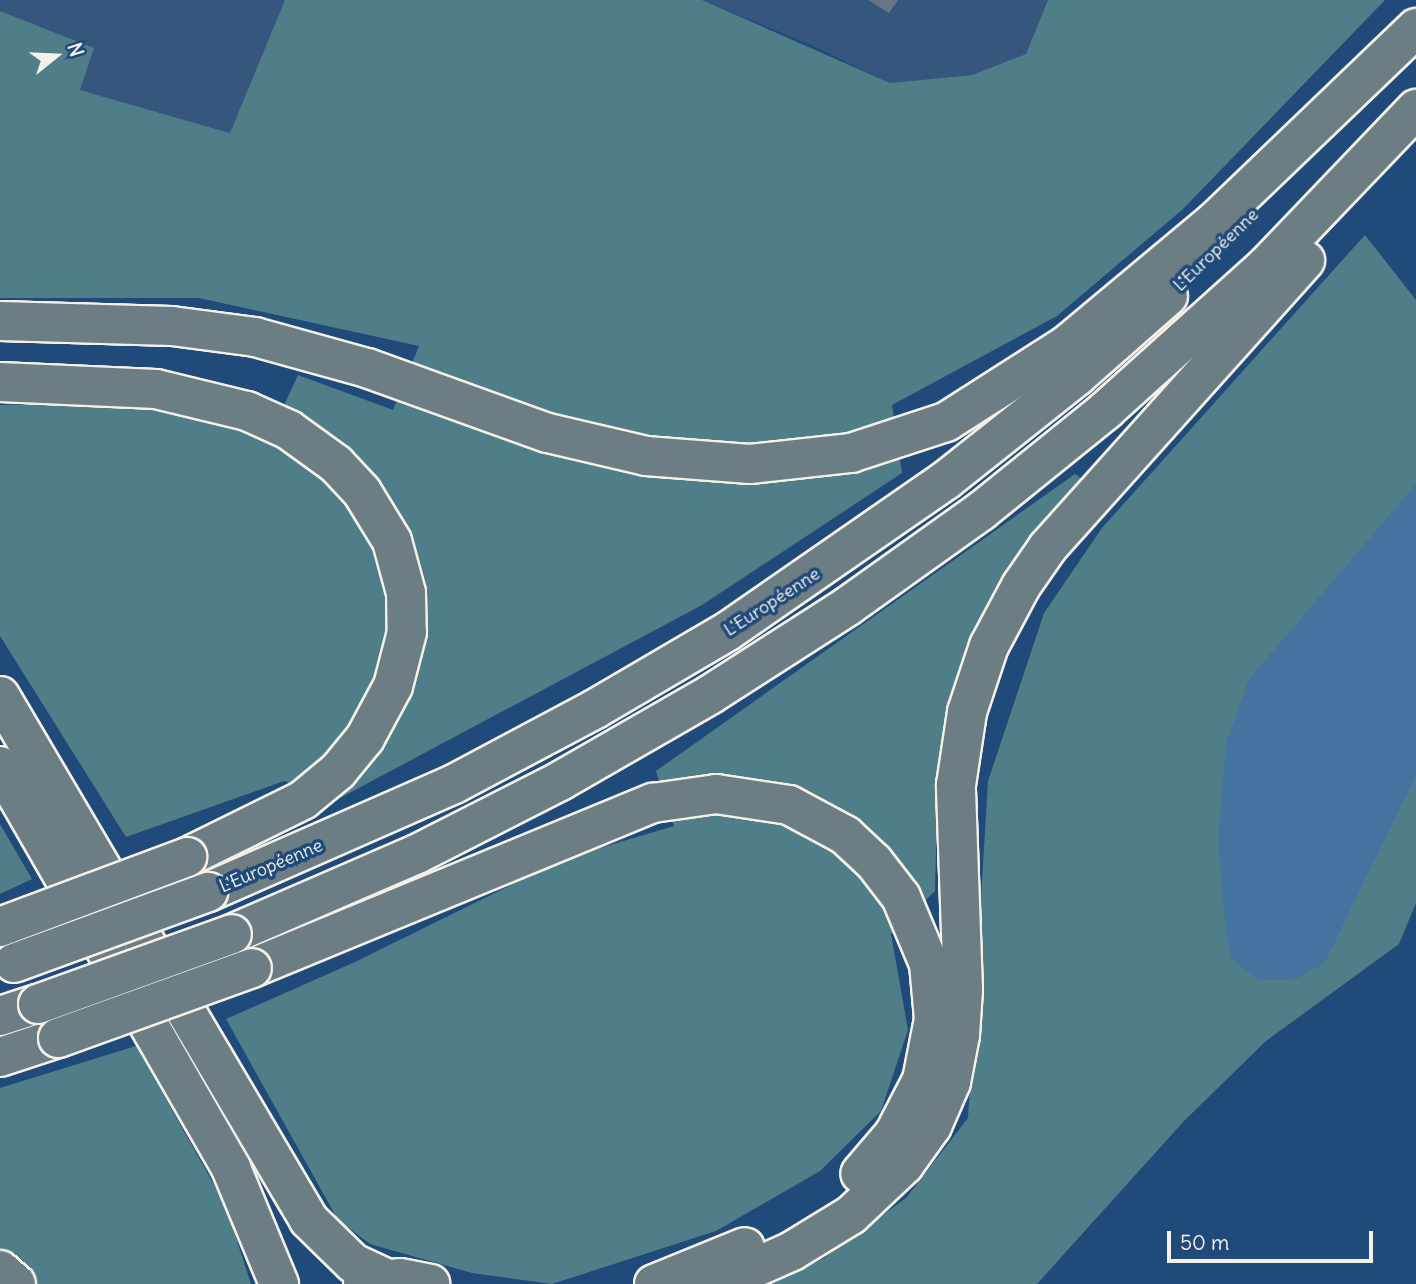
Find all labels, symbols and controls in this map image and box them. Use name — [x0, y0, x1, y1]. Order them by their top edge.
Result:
north arrow — [21, 21, 91, 91]
text: N — [63, 40, 89, 59]
street label: L'Européenne — [1169, 204, 1263, 296]
street label: L'Européenne — [720, 563, 824, 641]
street label: L'Européenne — [216, 835, 326, 897]
scale bar — [1171, 1218, 1378, 1262]
text: 50 m — [1180, 1229, 1229, 1256]

